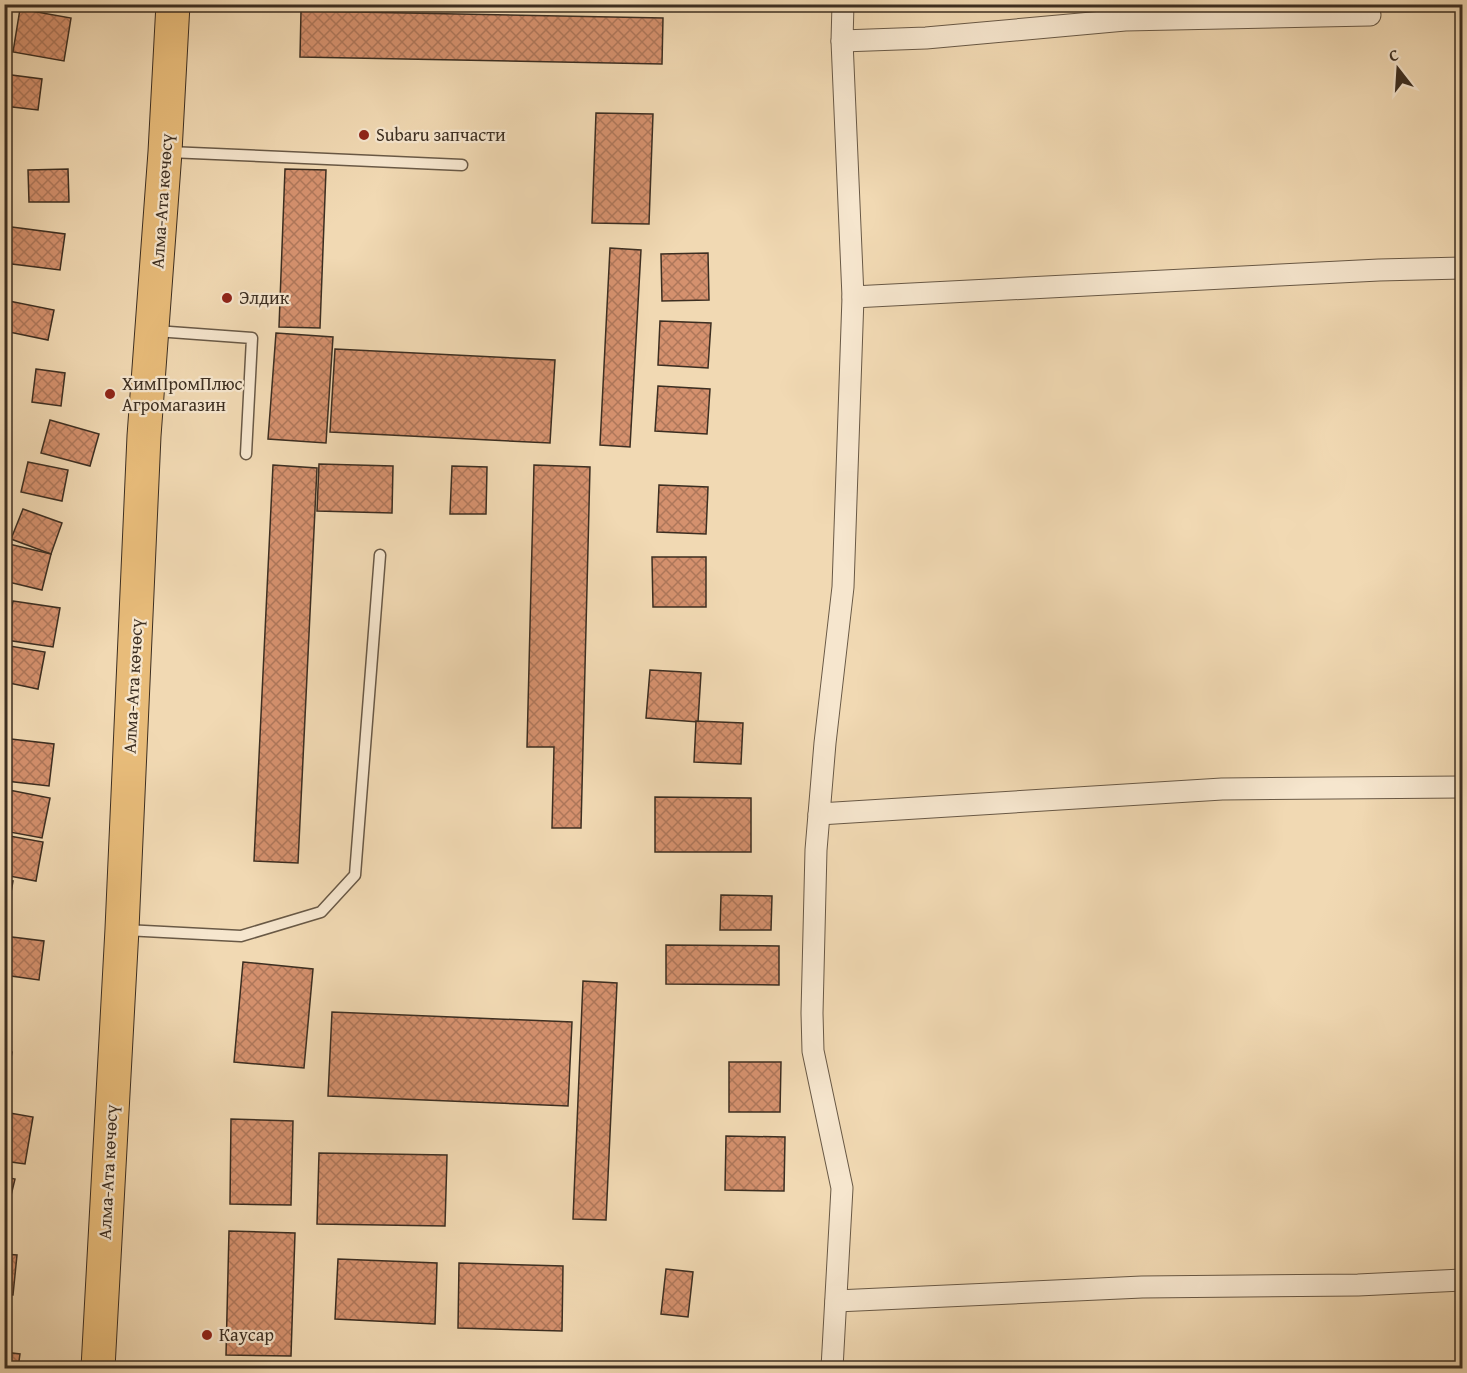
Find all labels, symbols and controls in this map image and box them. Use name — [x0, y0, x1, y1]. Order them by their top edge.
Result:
north arrow — [1368, 39, 1428, 99]
text: С — [1386, 42, 1401, 67]
place label: Subaru запчасти — [376, 121, 506, 148]
marker: Subaru запчасти — [357, 128, 371, 142]
street label: Алма-Ата көчөсү — [143, 132, 180, 269]
place label: Элдик — [239, 284, 290, 311]
marker: Элдик — [220, 291, 234, 305]
place label: ХимПромПлюс Агромагазин — [122, 370, 243, 418]
marker: ХимПромПлюс Агромагазин — [103, 387, 117, 401]
street label: Алма-Ата көчөсү — [115, 617, 150, 754]
street label: Алма-Ата көчөсү — [90, 1103, 125, 1240]
place label: Каусар — [219, 1321, 274, 1348]
marker: Каусар — [200, 1328, 214, 1342]

